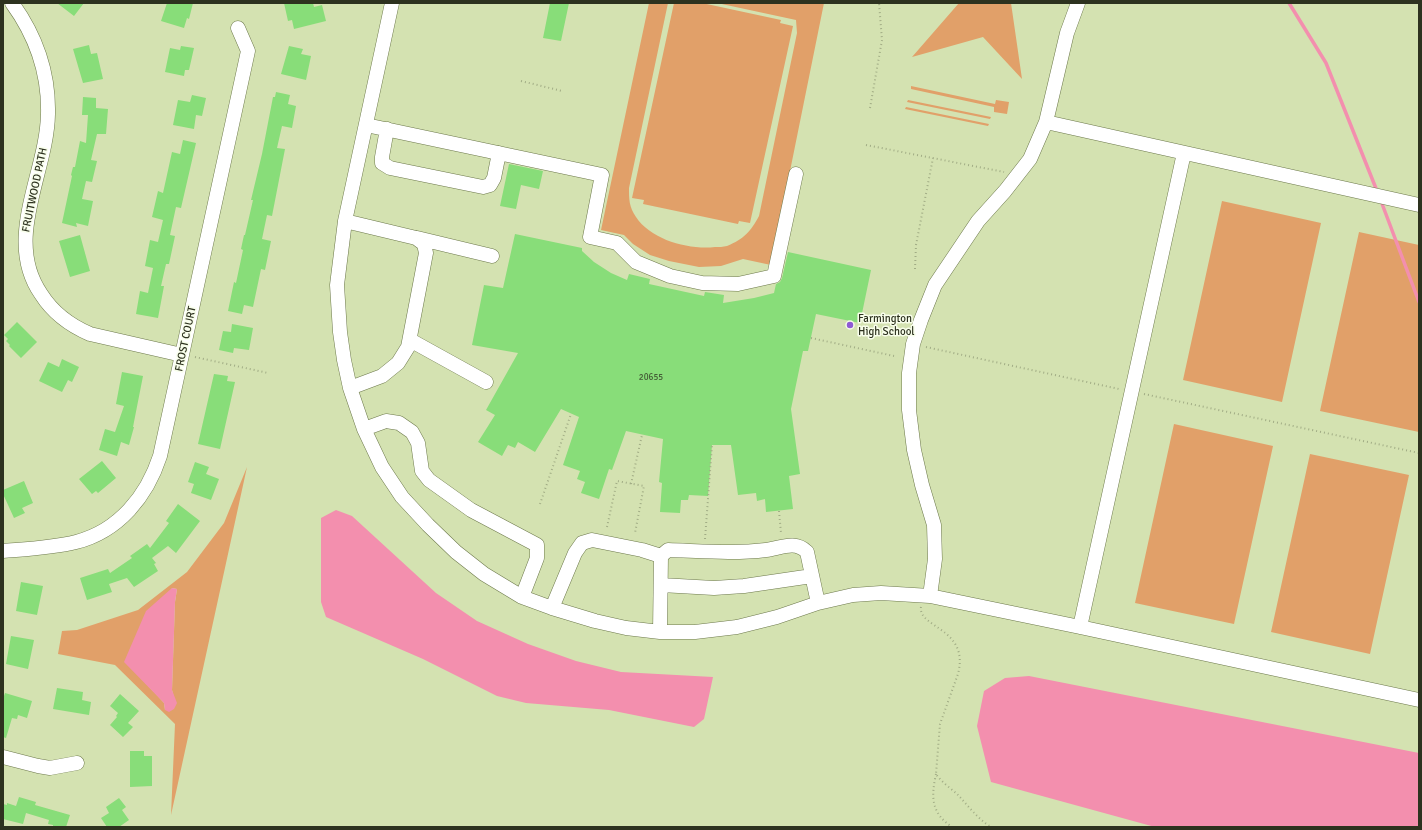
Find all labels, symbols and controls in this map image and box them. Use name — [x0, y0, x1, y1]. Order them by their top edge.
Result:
street label: FRUITWOOD PATH — [20, 147, 50, 233]
street label: FROST COURT — [173, 305, 199, 373]
place label: Farmington High School — [858, 312, 915, 338]
marker: Farmington High School — [845, 320, 855, 330]
house number: 20655 — [639, 373, 663, 383]

